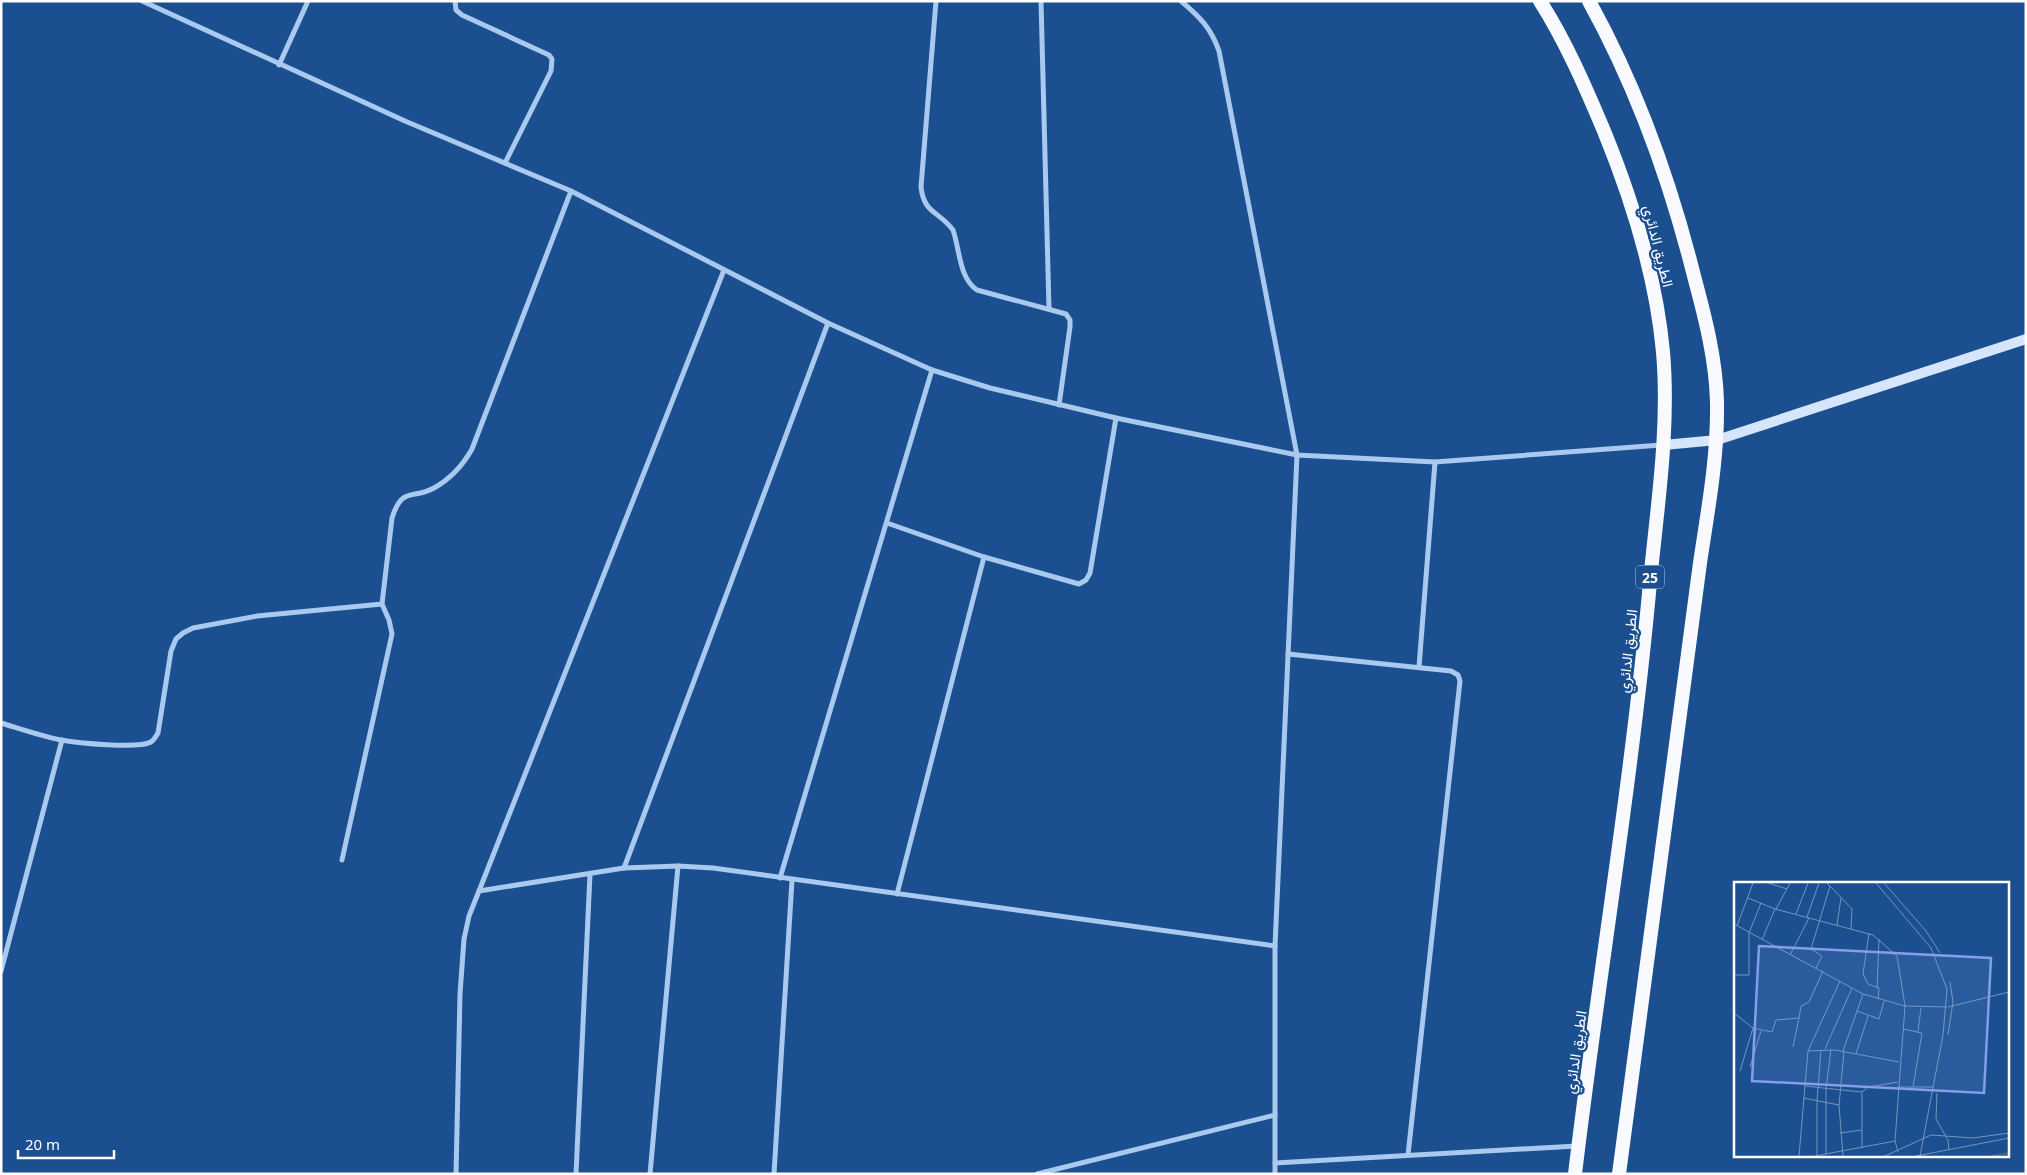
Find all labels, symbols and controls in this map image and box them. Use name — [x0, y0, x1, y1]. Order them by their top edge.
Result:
street label: الطريق الدائري — [1635, 203, 1679, 290]
road number: 25 — [1636, 566, 1664, 588]
street label: الطريق الدائري — [1613, 608, 1645, 694]
inset map — [1734, 882, 2010, 1158]
street label: الطريق الدائري — [1559, 1009, 1595, 1096]
scale bar — [18, 1128, 114, 1160]
text: 20 m — [25, 1134, 60, 1154]

